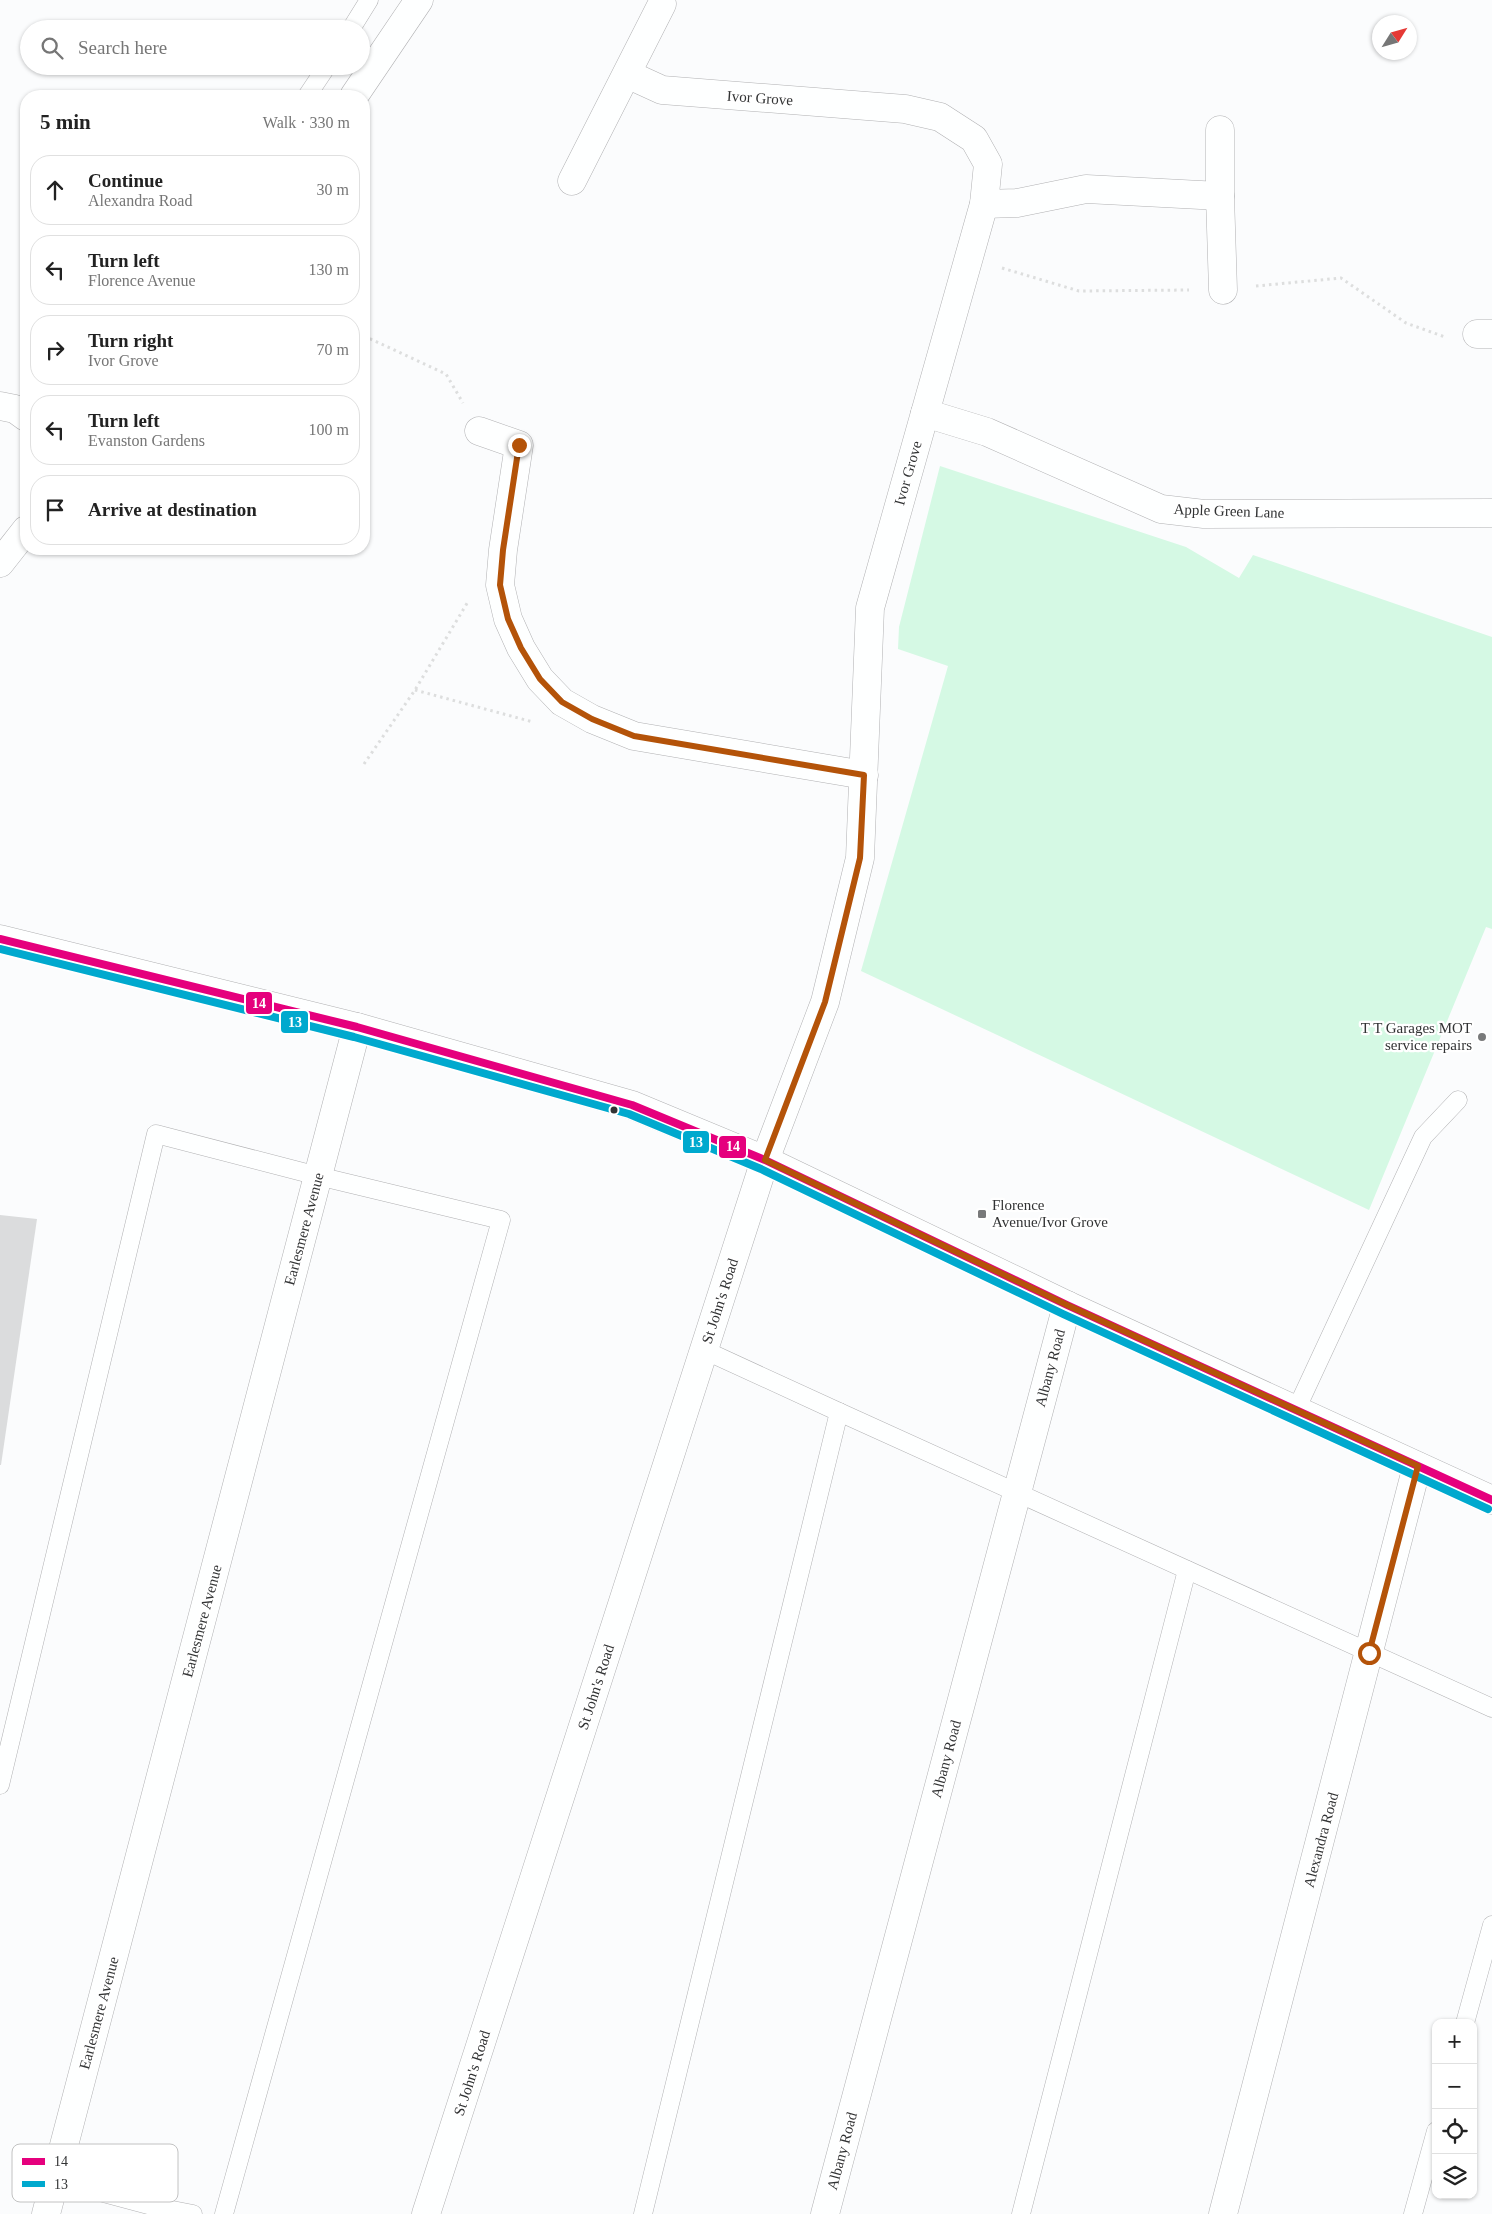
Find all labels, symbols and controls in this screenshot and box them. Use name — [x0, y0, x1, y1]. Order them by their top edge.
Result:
north arrow — [1372, 15, 1417, 60]
search box — [20, 20, 370, 75]
icon: search — [38, 34, 66, 62]
text: Search here — [78, 37, 167, 58]
street label: Ivor Grove — [726, 88, 794, 108]
text: 5 min — [40, 110, 91, 134]
text: Walk · 330 m — [263, 114, 350, 131]
text: Continue — [88, 170, 163, 191]
icon: ahead — [41, 176, 69, 204]
text: 30 m — [317, 181, 349, 198]
text: Alexandra Road — [88, 192, 192, 209]
text: Turn left — [88, 250, 160, 271]
icon: left — [41, 256, 69, 284]
text: 130 m — [309, 261, 349, 278]
text: Florence Avenue — [88, 272, 196, 289]
text: Turn right — [88, 330, 173, 351]
icon: right — [41, 336, 69, 364]
text: 70 m — [317, 341, 349, 358]
text: Ivor Grove — [88, 352, 159, 369]
text: Turn left — [88, 410, 160, 431]
icon: left — [41, 416, 69, 444]
text: 100 m — [309, 421, 349, 438]
text: Evanston Gardens — [88, 432, 205, 449]
route end — [508, 434, 531, 457]
street label: Ivor Grove — [891, 439, 925, 507]
icon: arrive — [41, 496, 69, 524]
text: Arrive at destination — [88, 499, 257, 520]
street label: Apple Green Lane — [1173, 501, 1285, 521]
line badge: 14 — [245, 991, 273, 1015]
text: 14 — [252, 996, 266, 1011]
line badge: 13 — [280, 1010, 309, 1034]
text: 13 — [288, 1015, 302, 1030]
place label: T T Garages MOT service repairs — [1361, 1020, 1472, 1053]
marker: T T Garages MOT service repairs — [1476, 1031, 1488, 1043]
unlabelled marker — [609, 1105, 619, 1115]
line badge: 13 — [682, 1130, 710, 1154]
text: 13 — [689, 1135, 703, 1150]
line badge: 14 — [718, 1135, 747, 1159]
text: 14 — [726, 1139, 740, 1154]
street label: Earlesmere Avenue — [281, 1171, 327, 1287]
place label: Florence Avenue/Ivor Grove — [992, 1197, 1108, 1230]
marker: Florence Avenue/Ivor Grove — [976, 1208, 988, 1220]
street label: St John's Road — [699, 1256, 741, 1346]
street label: Albany Road — [1032, 1327, 1068, 1409]
street label: Earlesmere Avenue — [179, 1563, 225, 1679]
street label: St John's Road — [575, 1642, 617, 1732]
route start — [1358, 1642, 1381, 1665]
street label: Albany Road — [928, 1718, 964, 1800]
street label: Alexandra Road — [1301, 1790, 1342, 1889]
street label: Earlesmere Avenue — [76, 1955, 122, 2071]
map controls — [1432, 2019, 1477, 2199]
button: + — [1432, 2019, 1477, 2064]
street label: St John's Road — [451, 2028, 493, 2118]
button: − — [1432, 2064, 1477, 2109]
button: locate — [1432, 2109, 1477, 2154]
street label: Albany Road — [824, 2110, 860, 2192]
legend — [12, 2144, 178, 2202]
text: 14 — [54, 2154, 68, 2169]
button: layers — [1432, 2154, 1477, 2199]
text: 13 — [54, 2177, 68, 2192]

